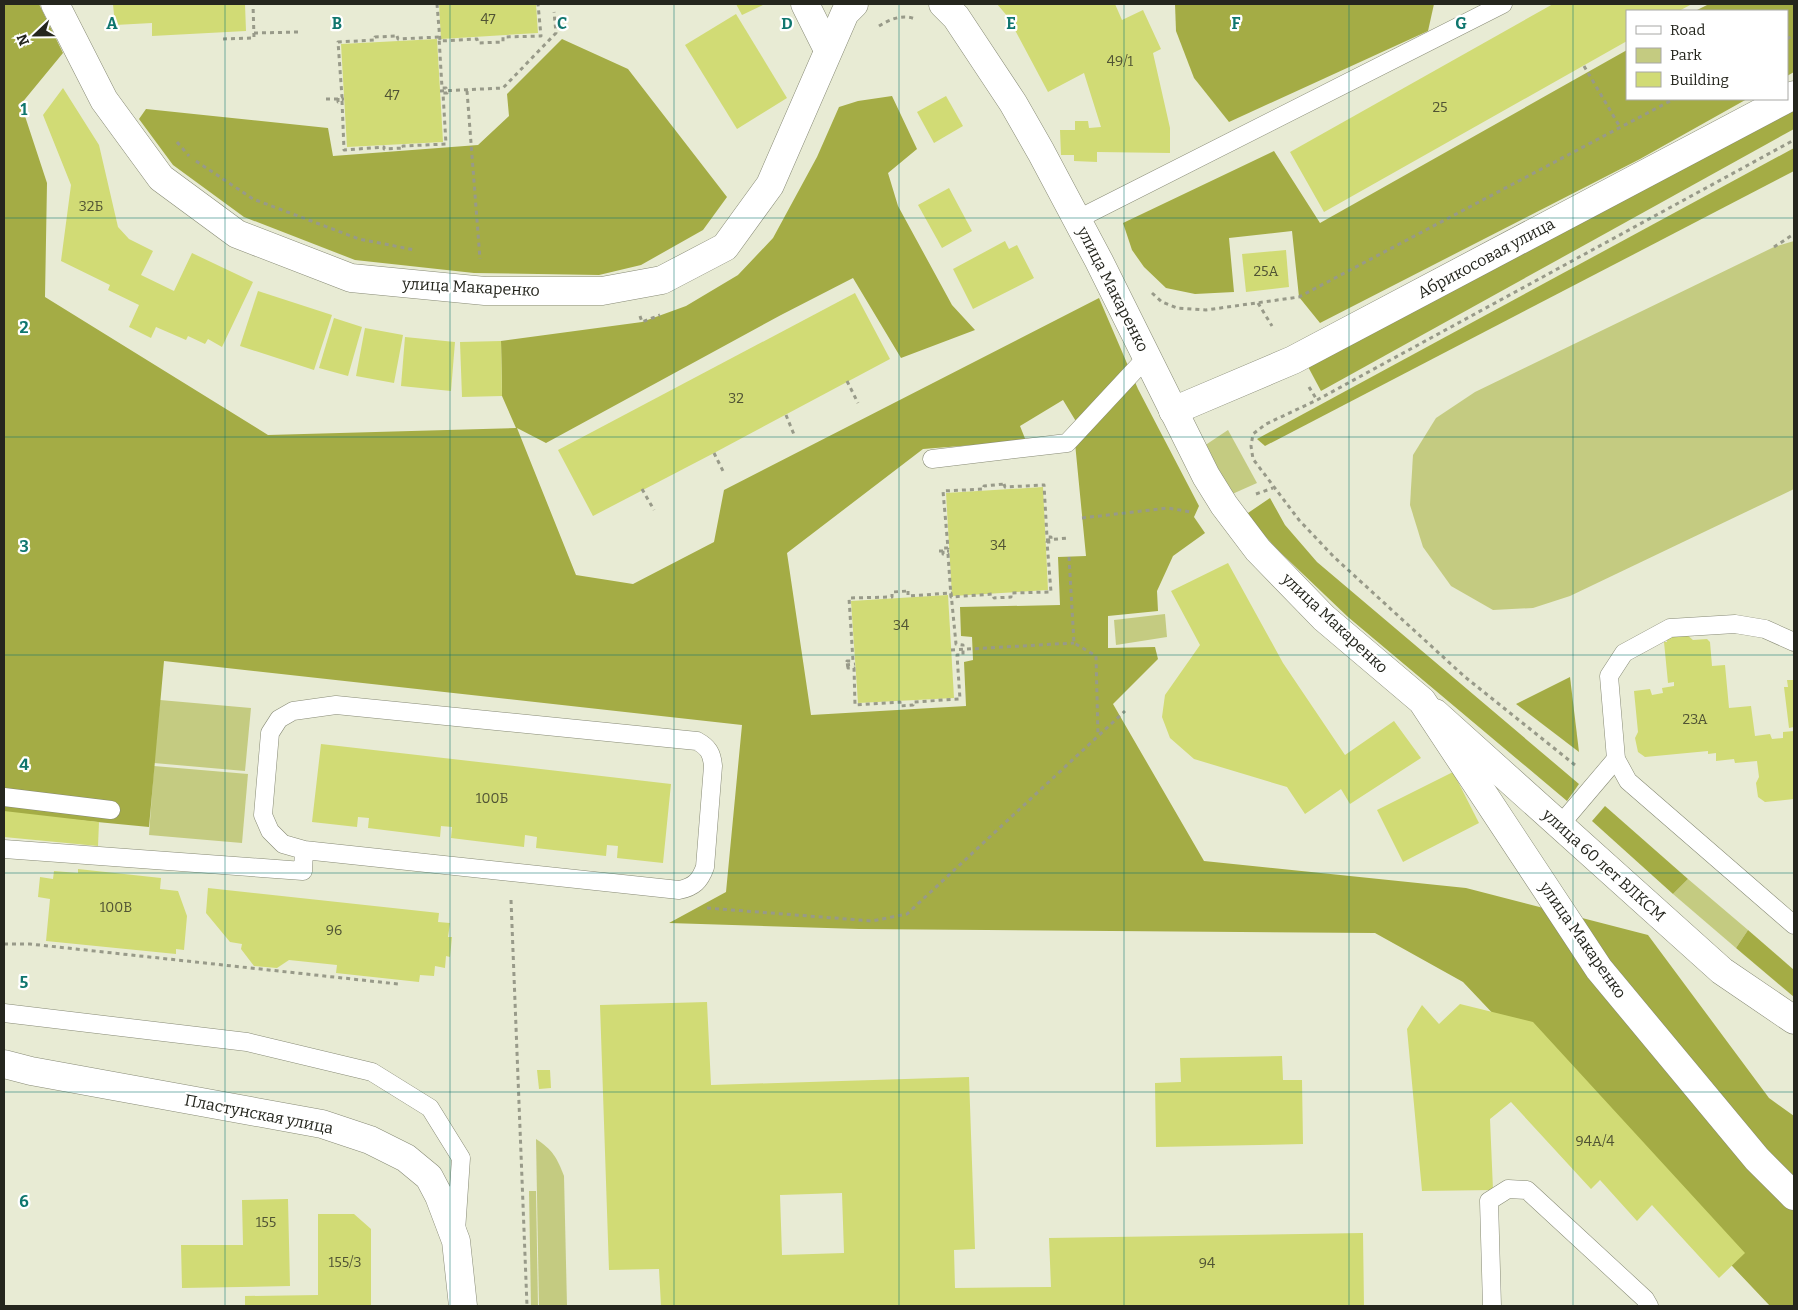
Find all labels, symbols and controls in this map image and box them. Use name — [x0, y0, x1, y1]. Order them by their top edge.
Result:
north arrow — [10, 10, 60, 60]
legend — [1626, 10, 1788, 100]
house number: 47 — [480, 11, 496, 28]
text: A — [106, 14, 118, 33]
text: B — [332, 14, 342, 33]
text: C — [557, 14, 567, 33]
text: D — [781, 14, 793, 33]
text: E — [1006, 14, 1016, 33]
text: F — [1232, 14, 1241, 33]
text: G — [1455, 14, 1467, 33]
text: Road — [1670, 21, 1705, 39]
text: N — [13, 31, 33, 48]
text: Park — [1670, 46, 1702, 64]
house number: 49/1 — [1107, 53, 1134, 70]
text: Building — [1670, 71, 1729, 89]
house number: 47 — [384, 87, 400, 104]
house number: 25 — [1432, 99, 1448, 116]
text: 1 — [21, 100, 28, 119]
house number: 32Б — [79, 198, 103, 215]
street label: Абрикосовая улица — [1414, 214, 1558, 302]
street label: улица Макаренко — [1073, 222, 1153, 355]
house number: 25А — [1253, 263, 1279, 280]
street label: улица Макаренко — [401, 274, 540, 300]
text: 2 — [19, 318, 29, 337]
house number: 32 — [728, 390, 744, 407]
text: 3 — [19, 537, 29, 556]
house number: 34 — [990, 537, 1006, 554]
street label: улица Макаренко — [1277, 568, 1392, 677]
house number: 34 — [893, 617, 909, 634]
house number: 23А — [1683, 711, 1708, 728]
text: 4 — [19, 755, 29, 774]
house number: 100Б — [476, 790, 508, 807]
street label: улица 60 лет ВЛКСМ — [1538, 804, 1669, 925]
street label: улица Макаренко — [1535, 877, 1630, 1002]
house number: 100В — [100, 899, 132, 916]
house number: 96 — [326, 922, 342, 939]
text: 5 — [20, 973, 29, 992]
street label: Пластунская улица — [183, 1090, 335, 1138]
house number: 94А/4 — [1576, 1133, 1614, 1150]
text: 6 — [19, 1192, 29, 1211]
house number: 155 — [256, 1214, 276, 1231]
house number: 155/3 — [328, 1254, 362, 1271]
house number: 94 — [1199, 1255, 1215, 1272]

